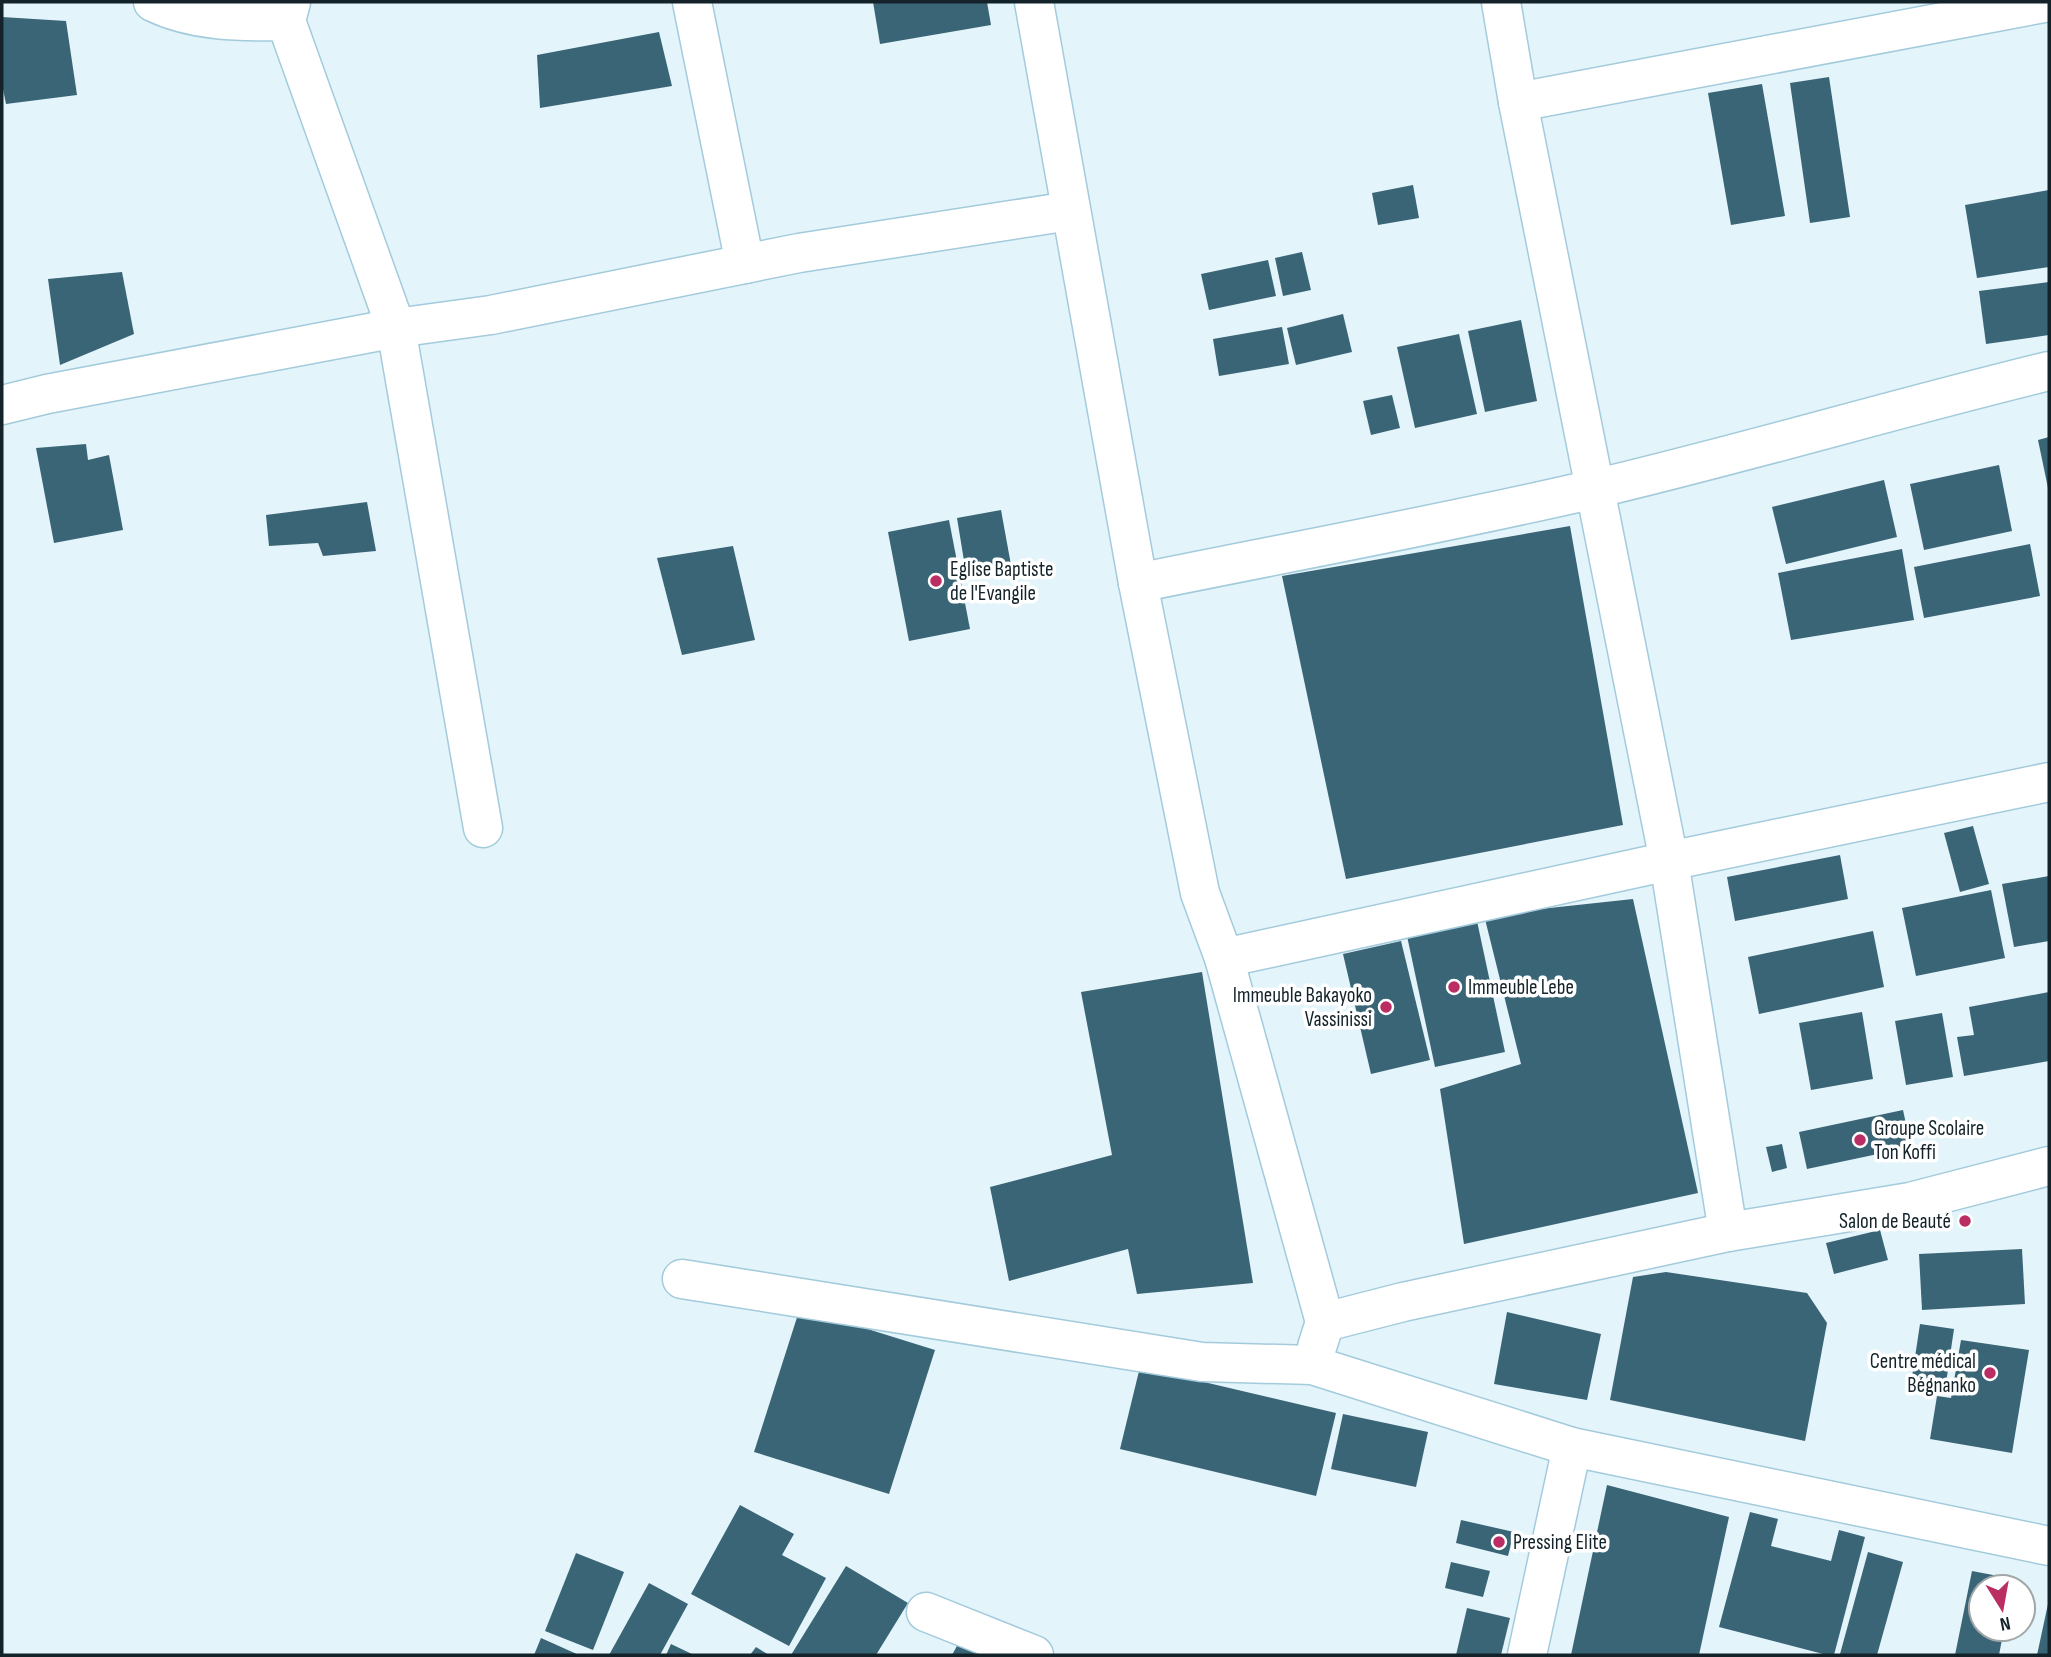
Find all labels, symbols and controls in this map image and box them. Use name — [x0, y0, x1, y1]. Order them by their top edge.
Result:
place label: Eglise Baptiste de l'Evangile — [950, 557, 1053, 606]
marker: Eglise Baptiste de l'Evangile — [928, 573, 944, 589]
place label: Immeuble Lebe — [1468, 975, 1574, 1000]
marker: Immeuble Lebe — [1446, 979, 1462, 995]
place label: Immeuble Bakayoko Vassinissi — [1233, 983, 1372, 1032]
marker: Immeuble Bakayoko Vassinissi — [1378, 999, 1394, 1015]
place label: Groupe Scolaire Ton Koffi — [1874, 1116, 1984, 1165]
marker: Groupe Scolaire Ton Koffi — [1852, 1132, 1868, 1148]
place label: Salon de Beauté — [1839, 1209, 1951, 1234]
marker: Salon de Beauté — [1957, 1213, 1973, 1229]
place label: Centre médical Bégnanko — [1870, 1349, 1976, 1398]
marker: Centre médical Bégnanko — [1982, 1365, 1998, 1381]
place label: Pressing Elite — [1513, 1530, 1607, 1555]
marker: Pressing Elite — [1491, 1534, 1507, 1550]
north arrow — [1967, 1573, 2037, 1643]
text: N — [1998, 1611, 2012, 1635]

